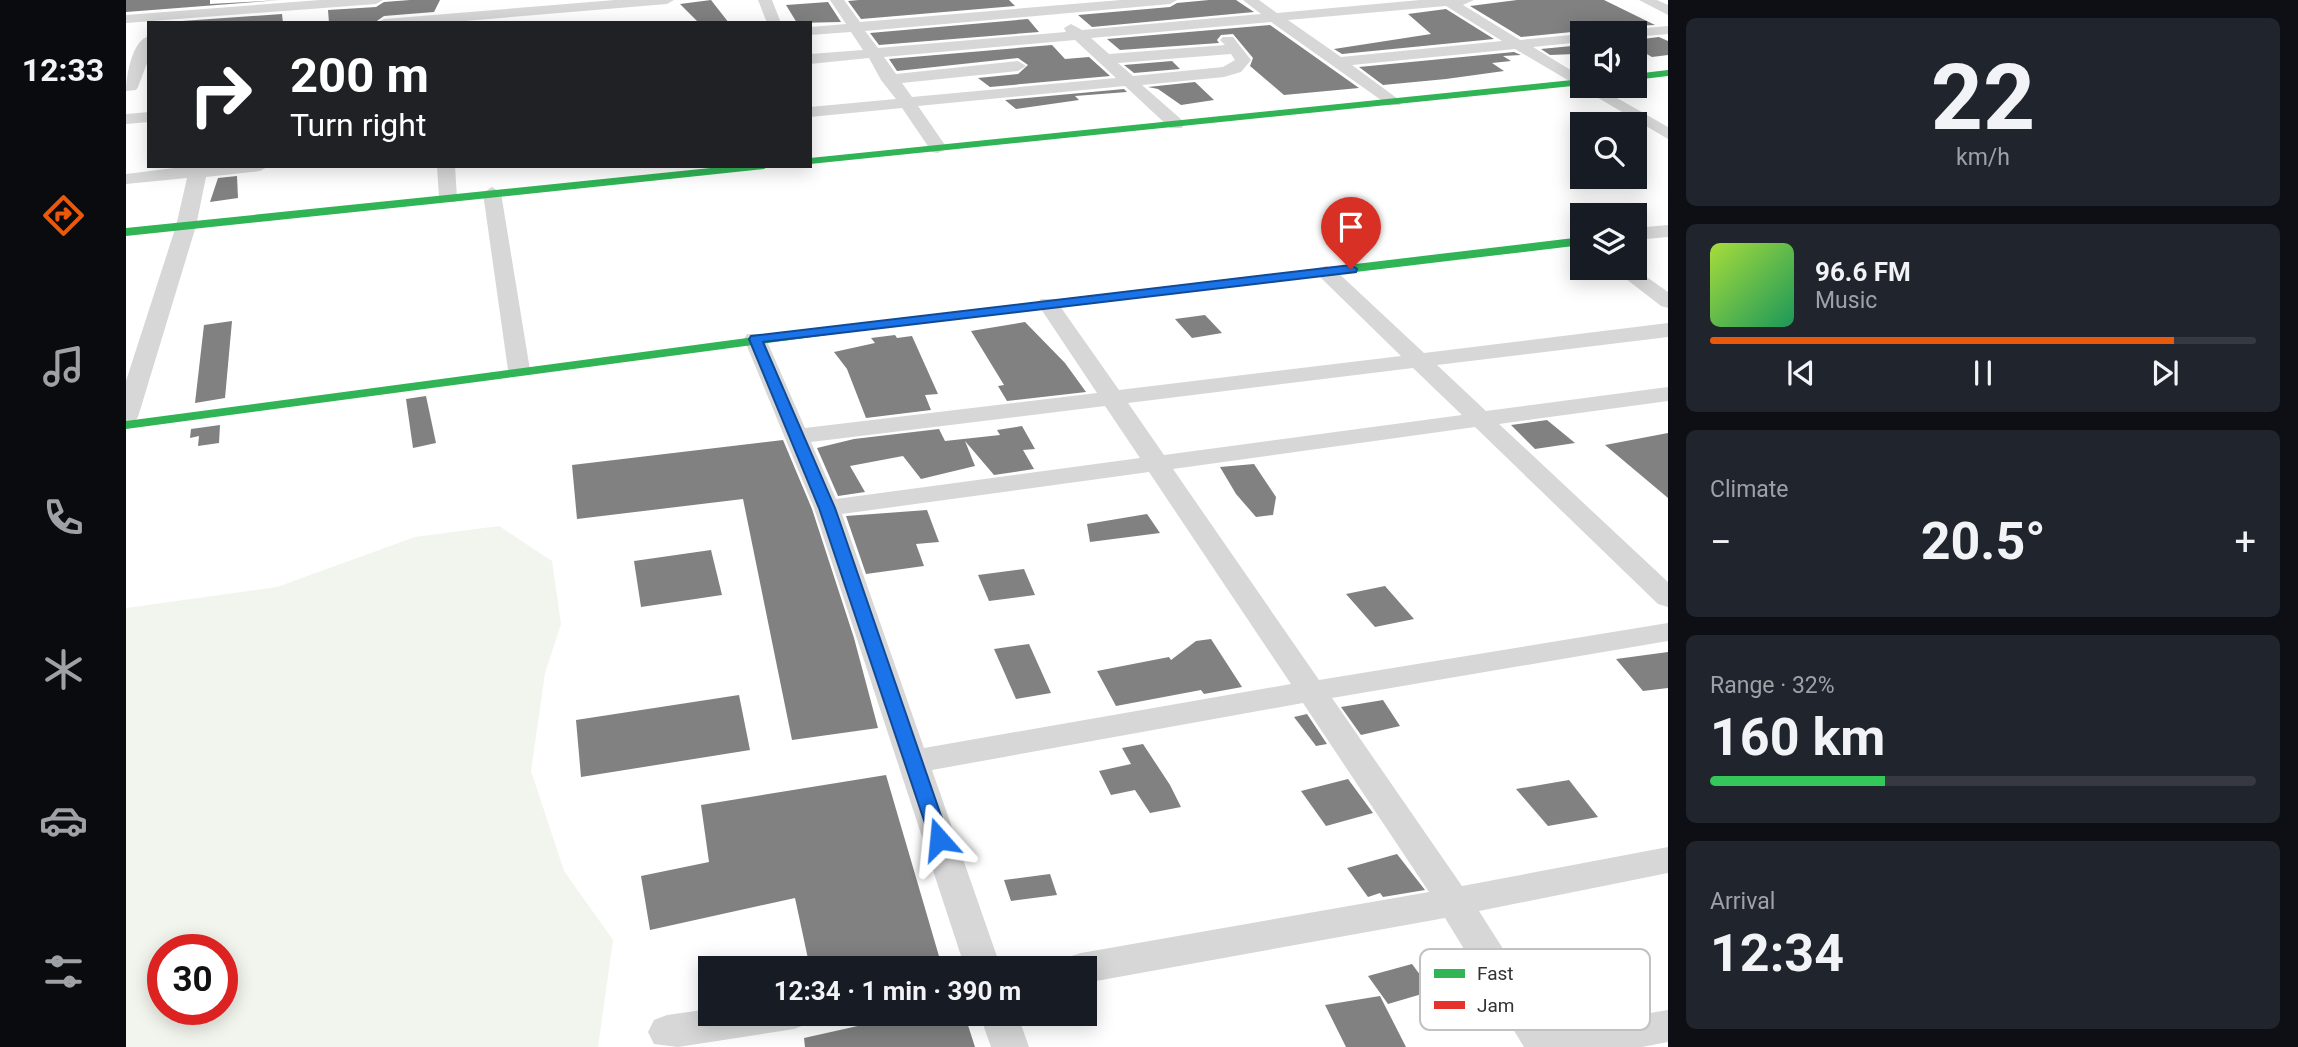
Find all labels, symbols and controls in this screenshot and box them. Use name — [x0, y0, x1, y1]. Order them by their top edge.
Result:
map controls — [1570, 21, 1647, 280]
button: sound — [1570, 21, 1647, 98]
text: 22 — [1931, 45, 2035, 151]
text: 200 m — [290, 47, 429, 104]
icon: right — [175, 49, 266, 140]
text: 12:33 — [22, 51, 104, 89]
text: Turn right — [290, 106, 426, 144]
button: search — [1570, 112, 1647, 189]
text: km/h — [1956, 144, 2010, 171]
icon: directions — [39, 191, 88, 240]
pin — [1321, 197, 1381, 269]
button: layers — [1570, 203, 1647, 280]
icon: arrive — [1332, 208, 1370, 246]
text: 96.6 FM — [1815, 257, 1911, 287]
text: Music — [1815, 287, 1877, 314]
icon: music — [39, 342, 88, 391]
icon: previous — [1782, 354, 1820, 392]
icon: pause — [1964, 354, 2002, 392]
icon: next — [2146, 354, 2184, 392]
text: Climate — [1710, 476, 1789, 503]
icon: phone — [39, 493, 88, 542]
text: 20.5° — [1921, 511, 2046, 572]
text: − — [1710, 520, 1732, 564]
text: + — [2234, 520, 2256, 564]
icon: climate — [39, 645, 88, 694]
text: Range · 32% — [1710, 672, 1835, 699]
text: 160 km — [1710, 707, 1885, 768]
icon: car — [39, 796, 88, 845]
position arrow — [902, 802, 976, 876]
text: Arrival — [1710, 888, 1775, 915]
text: 12:34 — [1710, 923, 1844, 984]
speed limit sign: 30 — [147, 934, 238, 1025]
icon: filters — [39, 947, 88, 996]
legend — [1420, 949, 1650, 1030]
text: Fast — [1477, 962, 1514, 985]
text: 12:34 · 1 min · 390 m — [774, 976, 1021, 1006]
text: Jam — [1477, 994, 1514, 1017]

